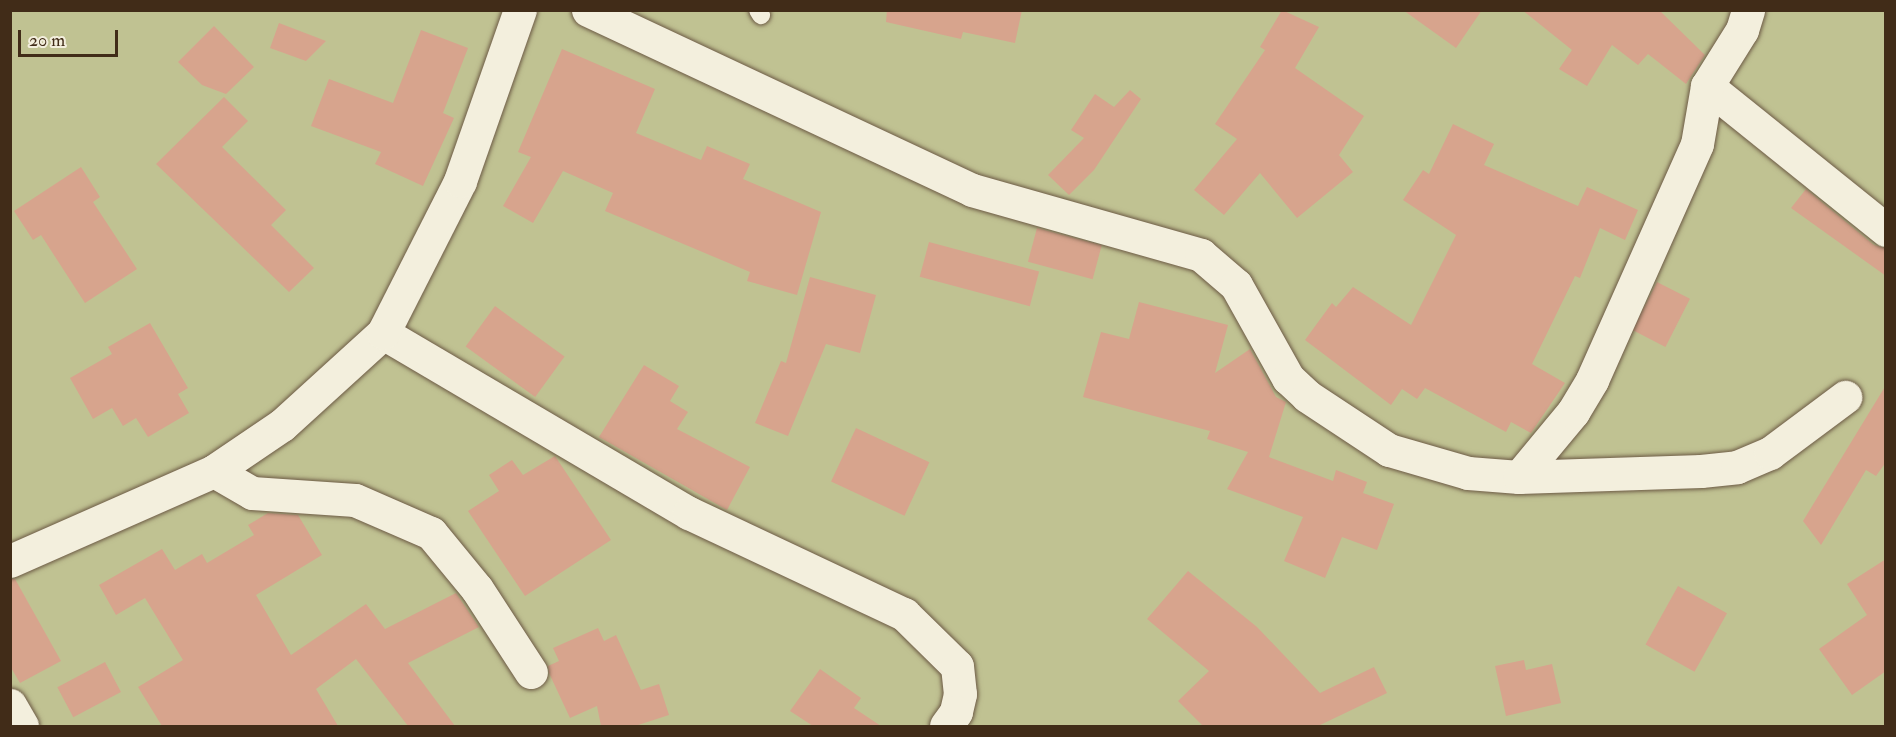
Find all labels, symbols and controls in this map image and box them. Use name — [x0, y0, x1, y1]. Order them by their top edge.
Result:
scale bar — [21, 18, 122, 56]
text: 20 m — [29, 29, 65, 52]

